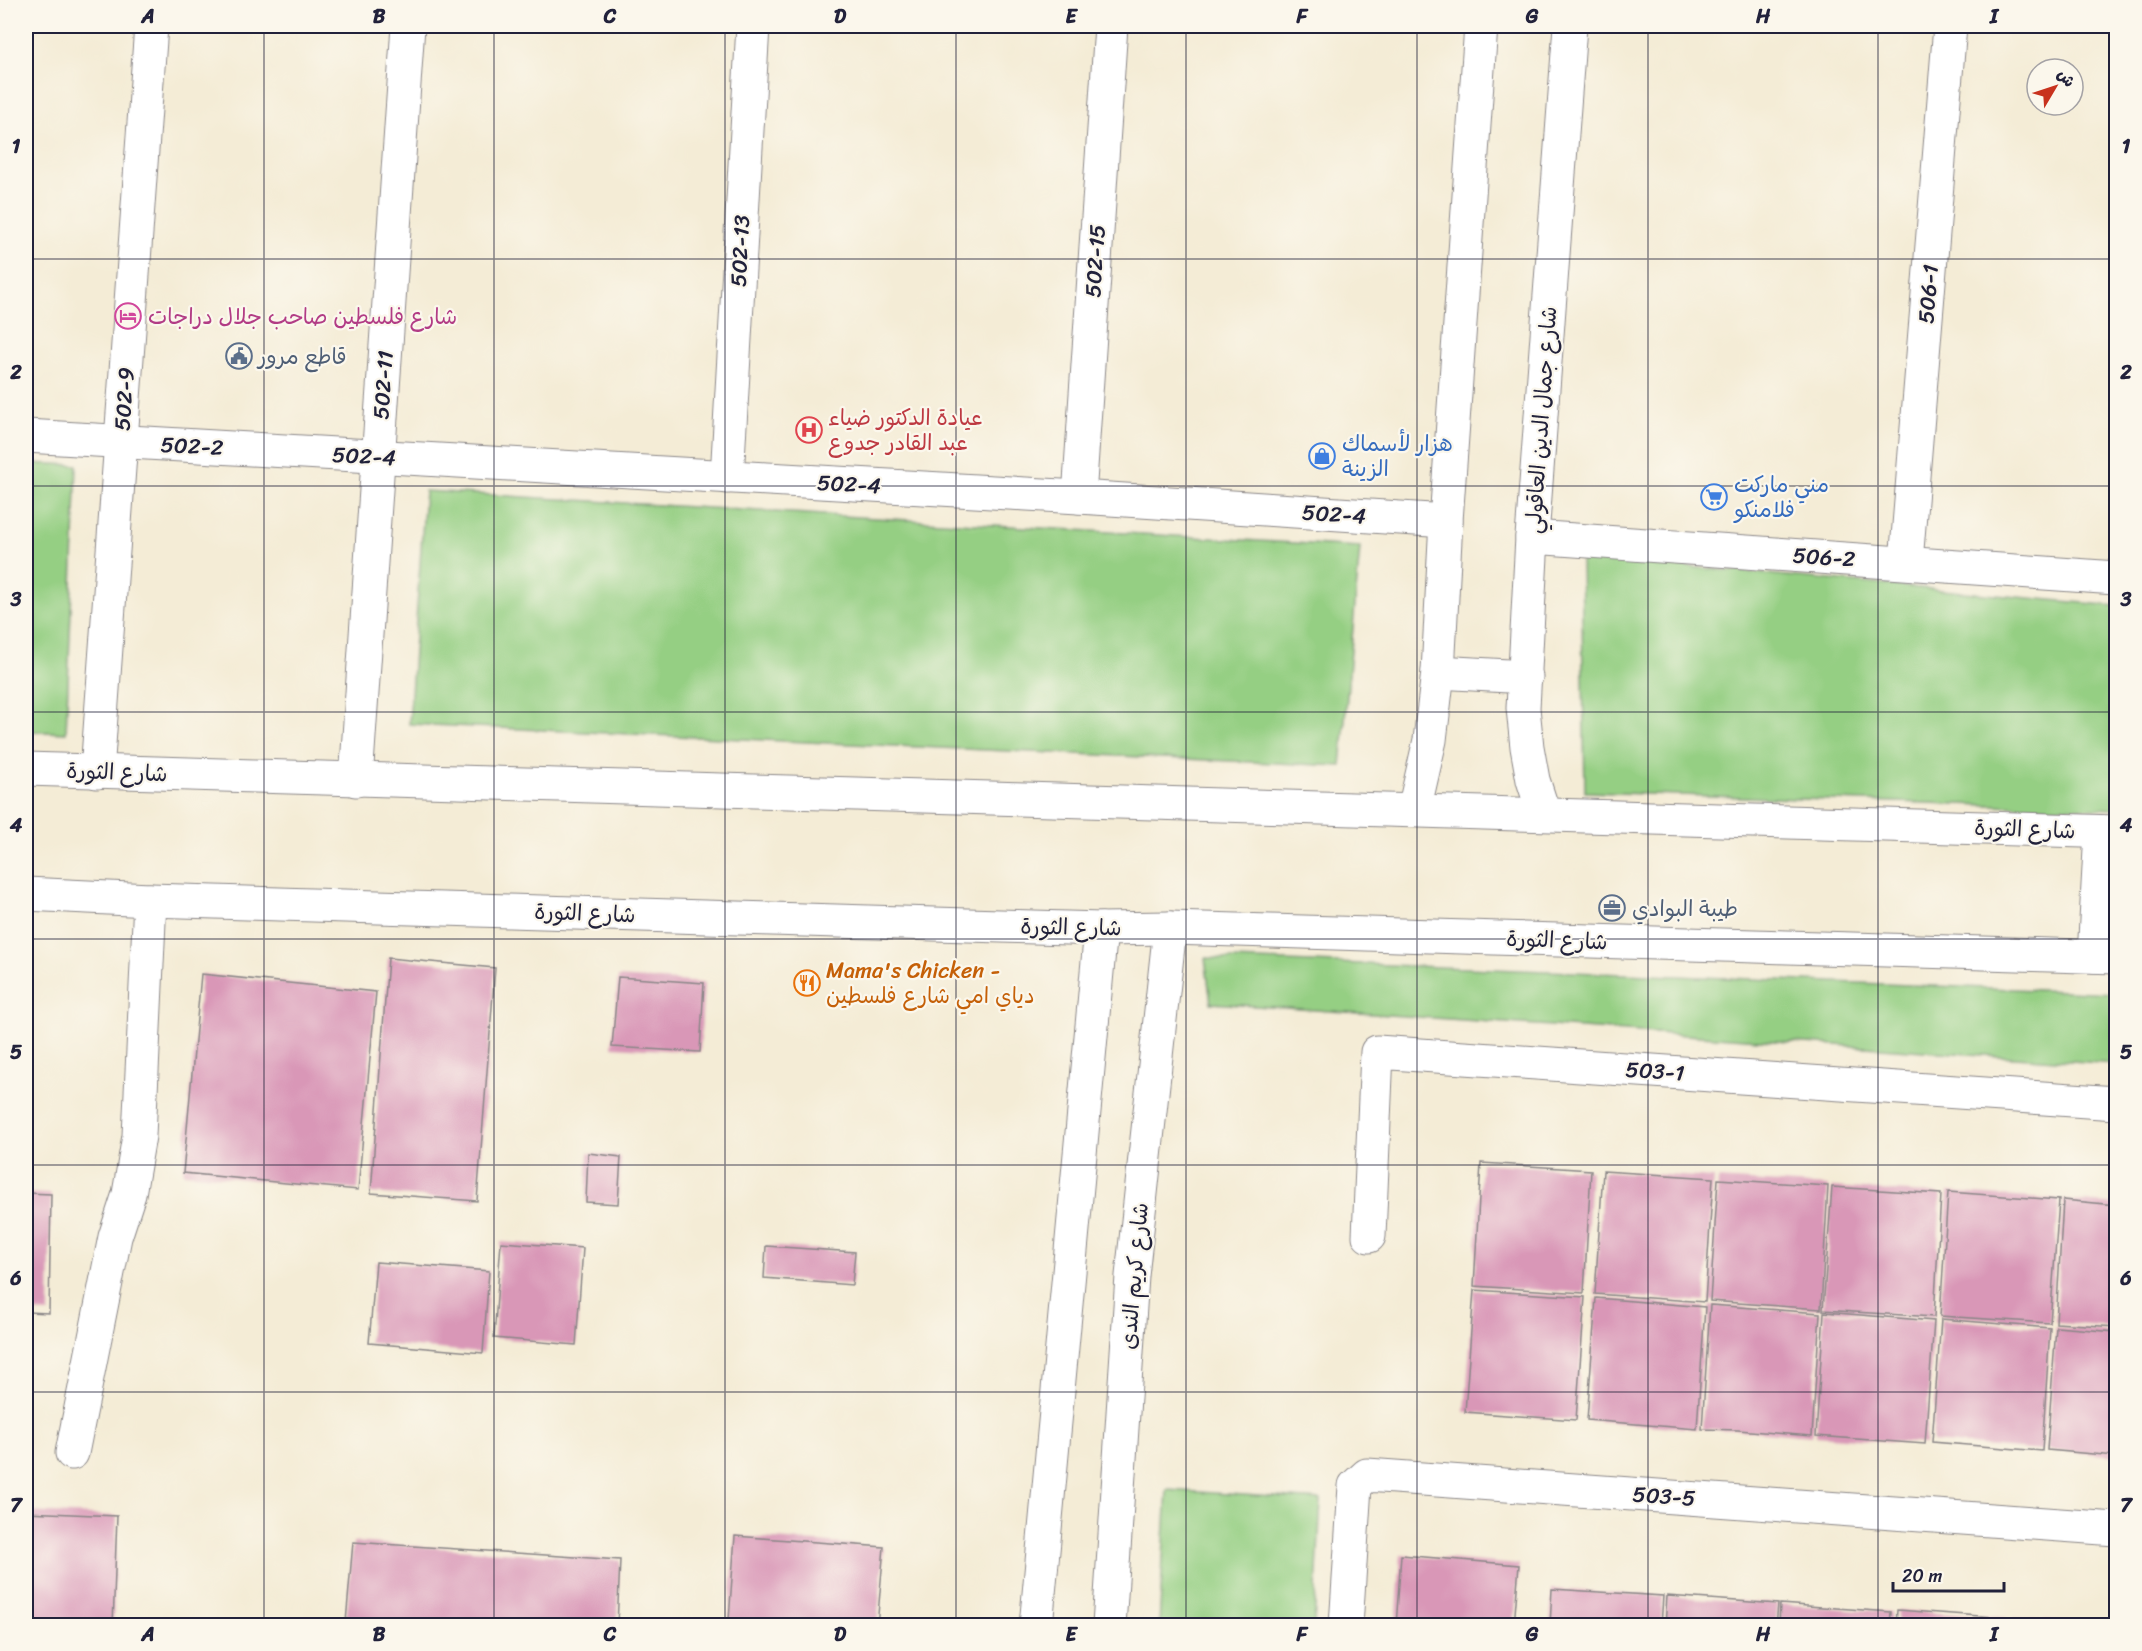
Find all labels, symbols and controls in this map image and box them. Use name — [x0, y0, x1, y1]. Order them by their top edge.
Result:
text: A — [140, 0, 155, 34]
text: B — [373, 0, 386, 34]
text: C — [603, 0, 617, 34]
text: D — [834, 0, 847, 34]
text: E — [1065, 0, 1078, 34]
text: F — [1296, 0, 1309, 34]
text: G — [1525, 0, 1539, 34]
text: H — [1755, 0, 1771, 34]
text: I — [1989, 0, 2000, 34]
north arrow — [2025, 57, 2085, 117]
text: ش — [2049, 62, 2083, 94]
text: 1 — [12, 129, 21, 164]
text: 1 — [2122, 129, 2131, 164]
street label: 502-13 — [719, 214, 761, 288]
street label: 502-15 — [1073, 223, 1117, 299]
street label: 506-1 — [1906, 263, 1950, 325]
place label: شارع فلسطين صاحب جلال دراجات — [148, 297, 457, 336]
hotel icon: شارع فلسطين صاحب جلال دراجات — [113, 301, 143, 331]
street label: شارع جمال الدين العاقولي — [1514, 305, 1568, 535]
place label: قاطع مرور — [256, 337, 347, 376]
public building icon: قاطع مرور — [224, 341, 254, 371]
street label: 502-11 — [361, 349, 405, 421]
text: 2 — [9, 355, 22, 390]
text: 2 — [2119, 355, 2132, 390]
street label: 502-9 — [102, 366, 146, 432]
place label: عيادة الدكتور ضياء عبد القادر جدوع — [828, 398, 983, 462]
hospital icon: عيادة الدكتور ضياء عبد القادر جدوع — [794, 415, 824, 445]
place label: هزار لأسماك الزينة — [1342, 424, 1453, 488]
street label: 502-2 — [160, 425, 225, 467]
street label: 502-4 — [331, 435, 397, 477]
shop icon: هزار لأسماك الزينة — [1307, 441, 1337, 471]
street label: 502-4 — [816, 463, 882, 505]
place label: مني ماركت فلامنكو — [1733, 465, 1829, 529]
supermarket icon: مني ماركت فلامنكو — [1699, 482, 1729, 512]
street label: 502-4 — [1301, 492, 1368, 536]
street label: 506-2 — [1791, 535, 1857, 579]
text: 3 — [10, 582, 22, 617]
text: 3 — [2120, 582, 2132, 617]
street label: شارع الثورة — [66, 751, 168, 793]
text: 4 — [9, 808, 23, 843]
street label: شارع الثورة — [1974, 808, 2076, 850]
text: 4 — [2119, 808, 2133, 843]
place label: طيبة البوادي — [1632, 889, 1738, 928]
street label: شارع الثورة — [534, 892, 636, 934]
office icon: طيبة البوادي — [1597, 893, 1627, 923]
street label: شارع الثورة — [1020, 907, 1122, 947]
street label: شارع الثورة — [1506, 919, 1608, 961]
place label: Mama's Chicken - دياي امي شارع فلسطين — [826, 951, 1035, 1015]
restaurant icon: Mama's Chicken - دياي امي شارع فلسطين — [792, 968, 822, 998]
text: 5 — [10, 1035, 22, 1070]
text: 5 — [2120, 1035, 2132, 1070]
street label: 503-1 — [1624, 1049, 1686, 1093]
street label: شارع كريم الندى — [1108, 1201, 1160, 1351]
text: 6 — [9, 1261, 22, 1296]
text: 6 — [2119, 1261, 2132, 1296]
street label: 503-5 — [1631, 1474, 1697, 1518]
text: 7 — [10, 1488, 23, 1523]
text: 7 — [2120, 1488, 2133, 1523]
scale bar — [1893, 1555, 2004, 1593]
text: 20 m — [1902, 1560, 1942, 1592]
text: A — [140, 1617, 155, 1651]
text: B — [373, 1617, 386, 1651]
text: C — [603, 1617, 617, 1651]
text: D — [834, 1617, 847, 1651]
text: E — [1065, 1617, 1078, 1651]
text: F — [1296, 1617, 1309, 1651]
text: G — [1525, 1617, 1539, 1651]
text: H — [1755, 1617, 1771, 1651]
text: I — [1989, 1617, 2000, 1651]

